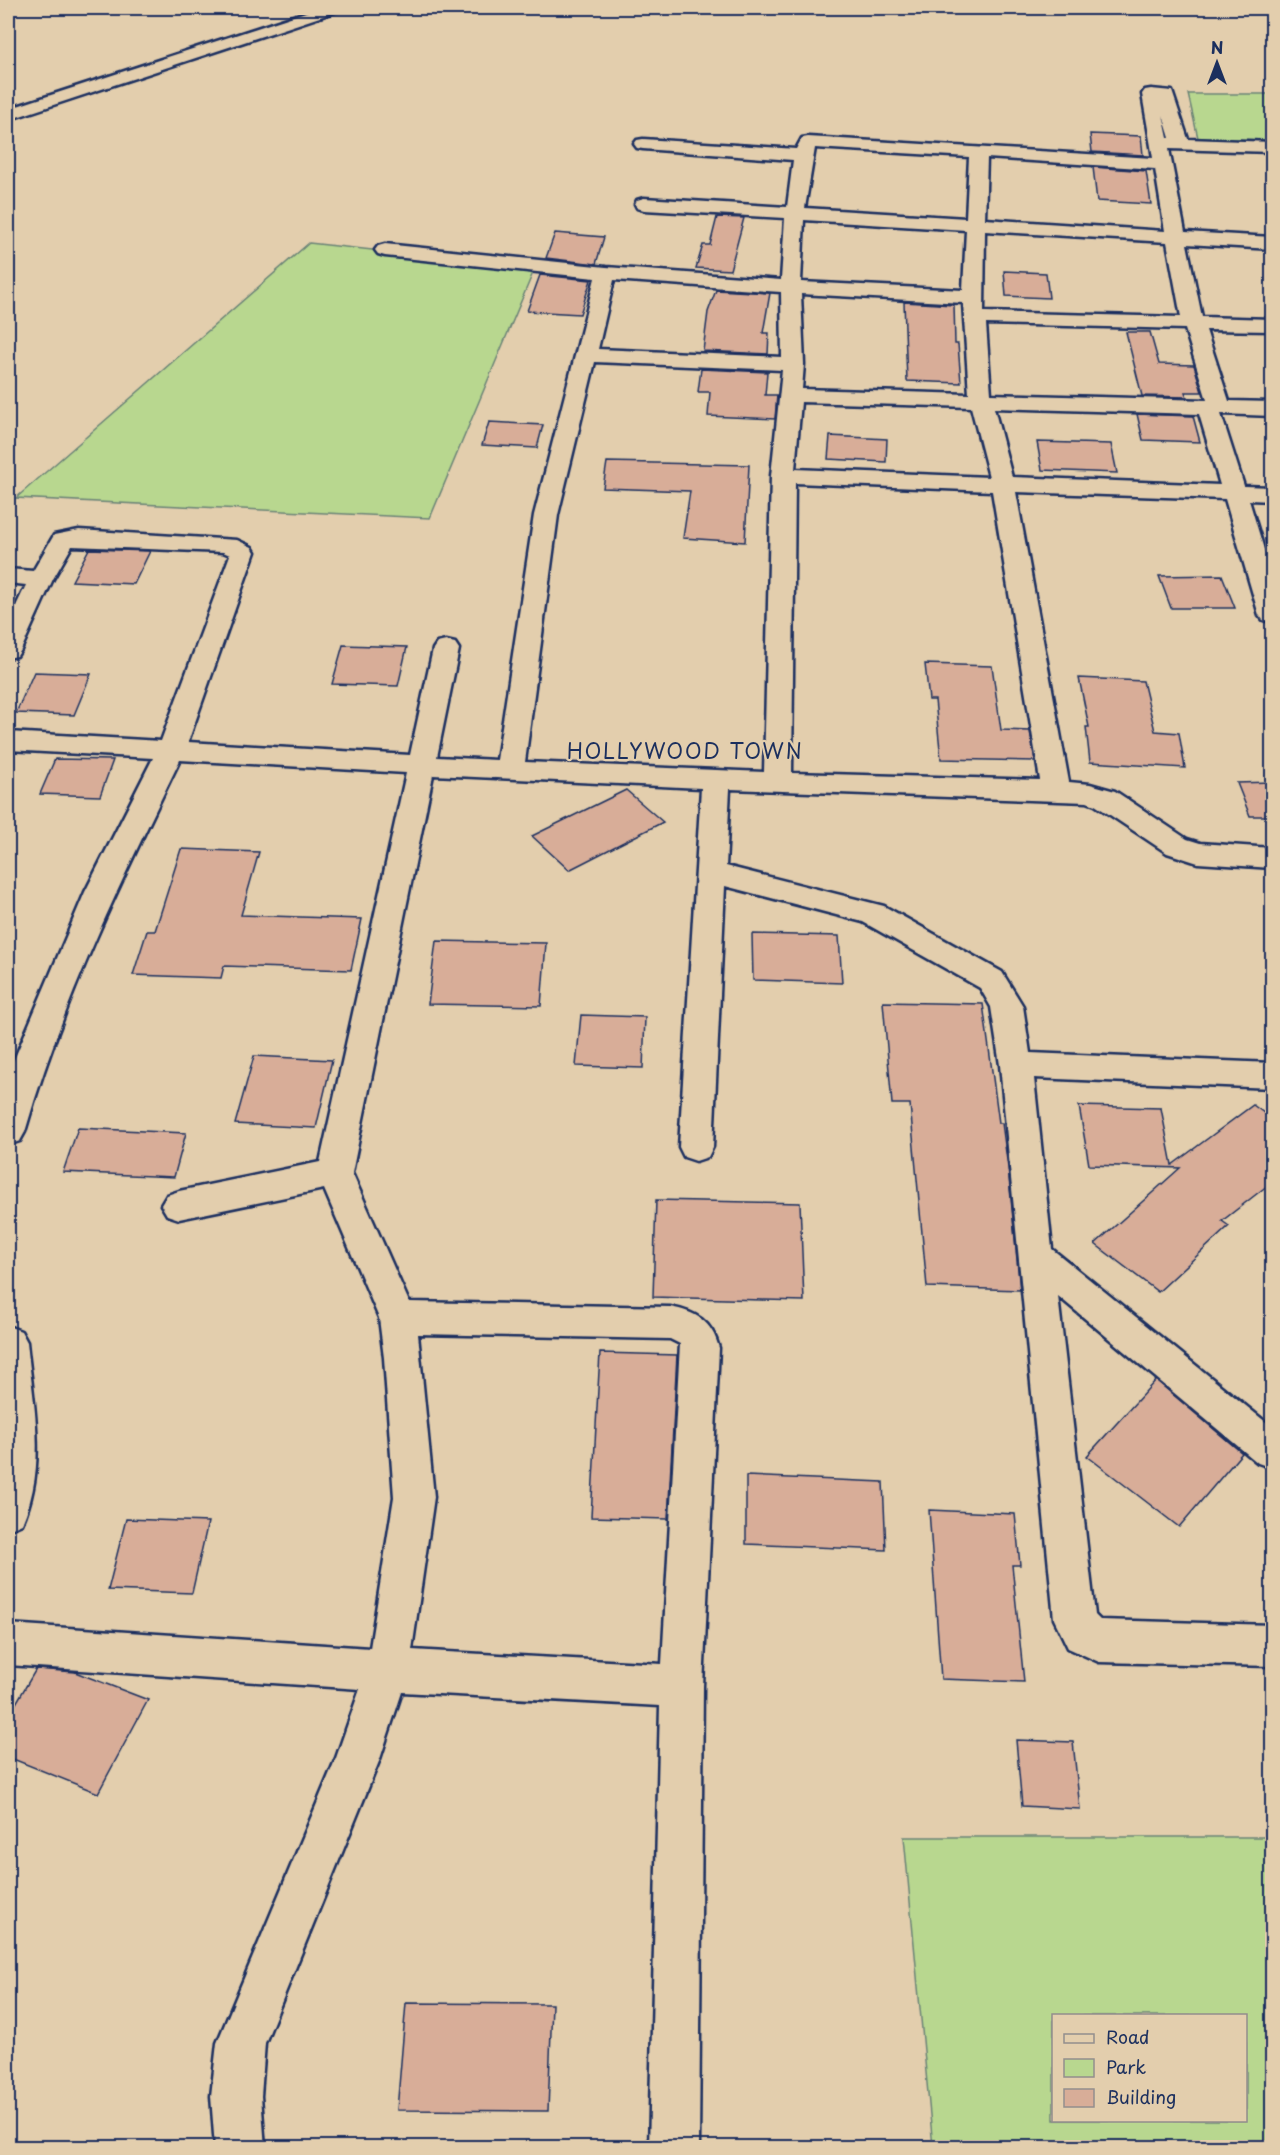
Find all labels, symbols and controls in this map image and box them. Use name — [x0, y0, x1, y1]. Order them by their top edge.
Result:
north arrow — [1187, 33, 1247, 93]
text: N — [1211, 35, 1223, 59]
district label: HOLLYWOOD TOWN — [567, 734, 803, 766]
legend — [1052, 2014, 1247, 2122]
text: Road — [1106, 2023, 1150, 2050]
text: Park — [1106, 2053, 1146, 2080]
text: Building — [1106, 2083, 1176, 2110]

